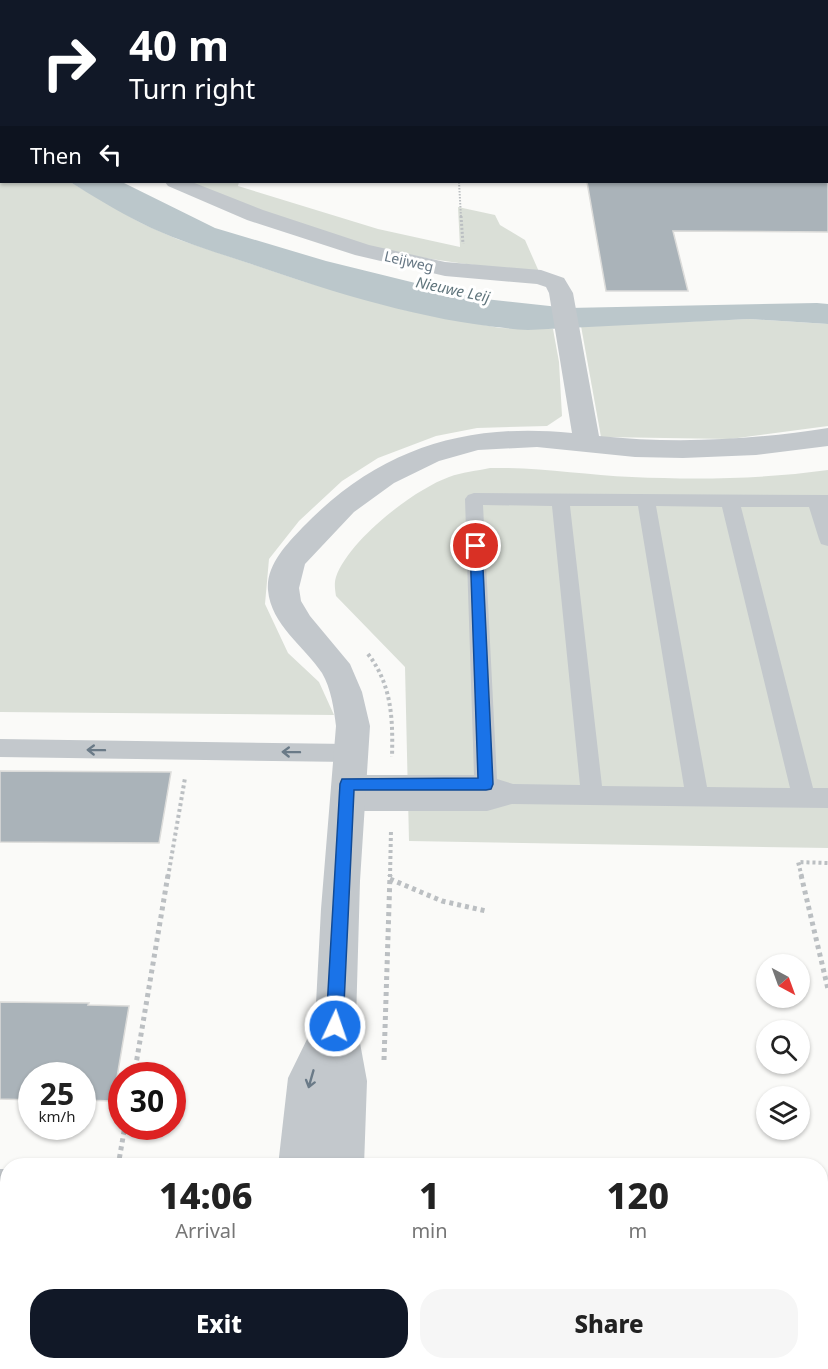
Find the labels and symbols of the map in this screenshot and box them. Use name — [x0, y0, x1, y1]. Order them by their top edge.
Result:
street label: Leijweg — [383, 246, 435, 276]
water label: Nieuwe Leij — [414, 271, 493, 307]
pin — [450, 520, 501, 571]
one-way arrow — [86, 744, 106, 756]
one-way arrow — [281, 746, 301, 758]
north arrow — [756, 954, 810, 1008]
position arrow — [303, 994, 367, 1058]
speed limit sign: 30 — [108, 1062, 186, 1140]
one-way arrow — [304, 1069, 316, 1088]

